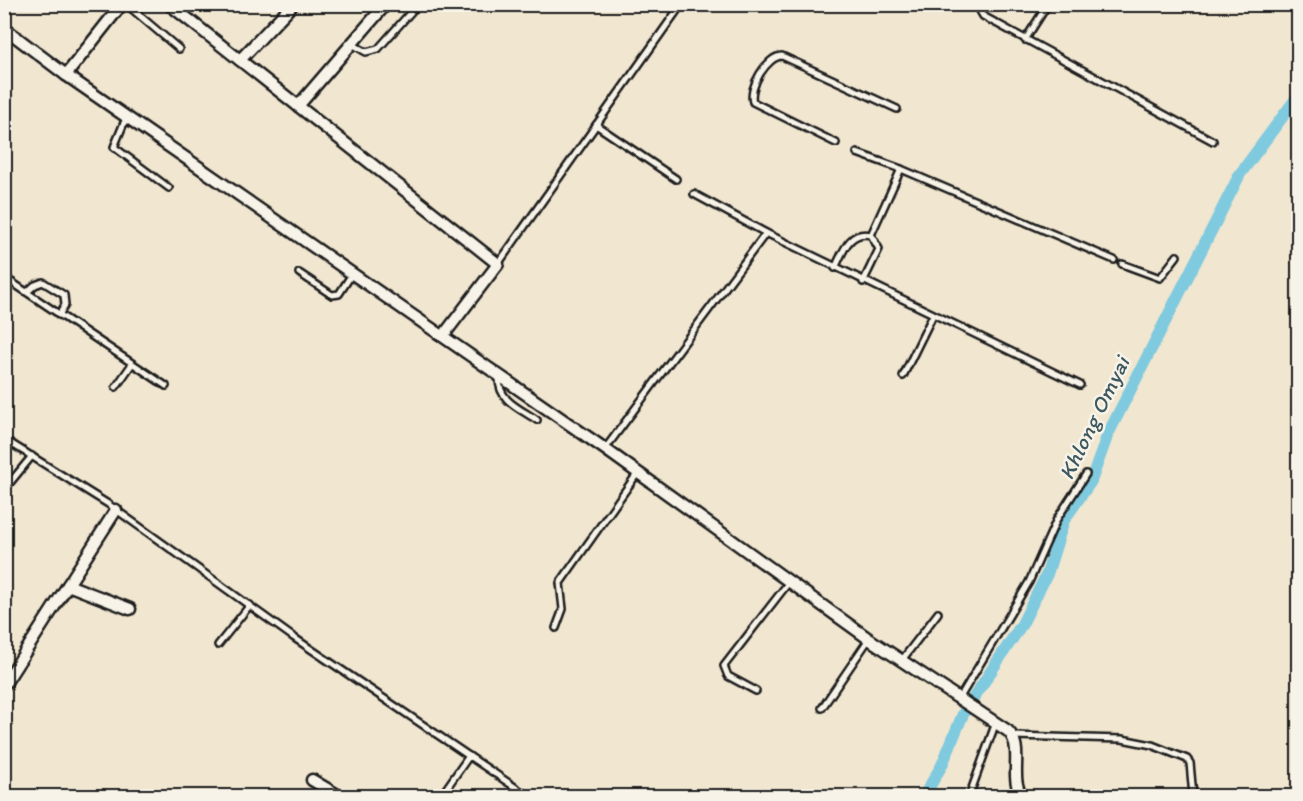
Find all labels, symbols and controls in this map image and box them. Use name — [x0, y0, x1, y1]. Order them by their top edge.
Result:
water label: Khlong Omyai — [1053, 350, 1136, 484]

